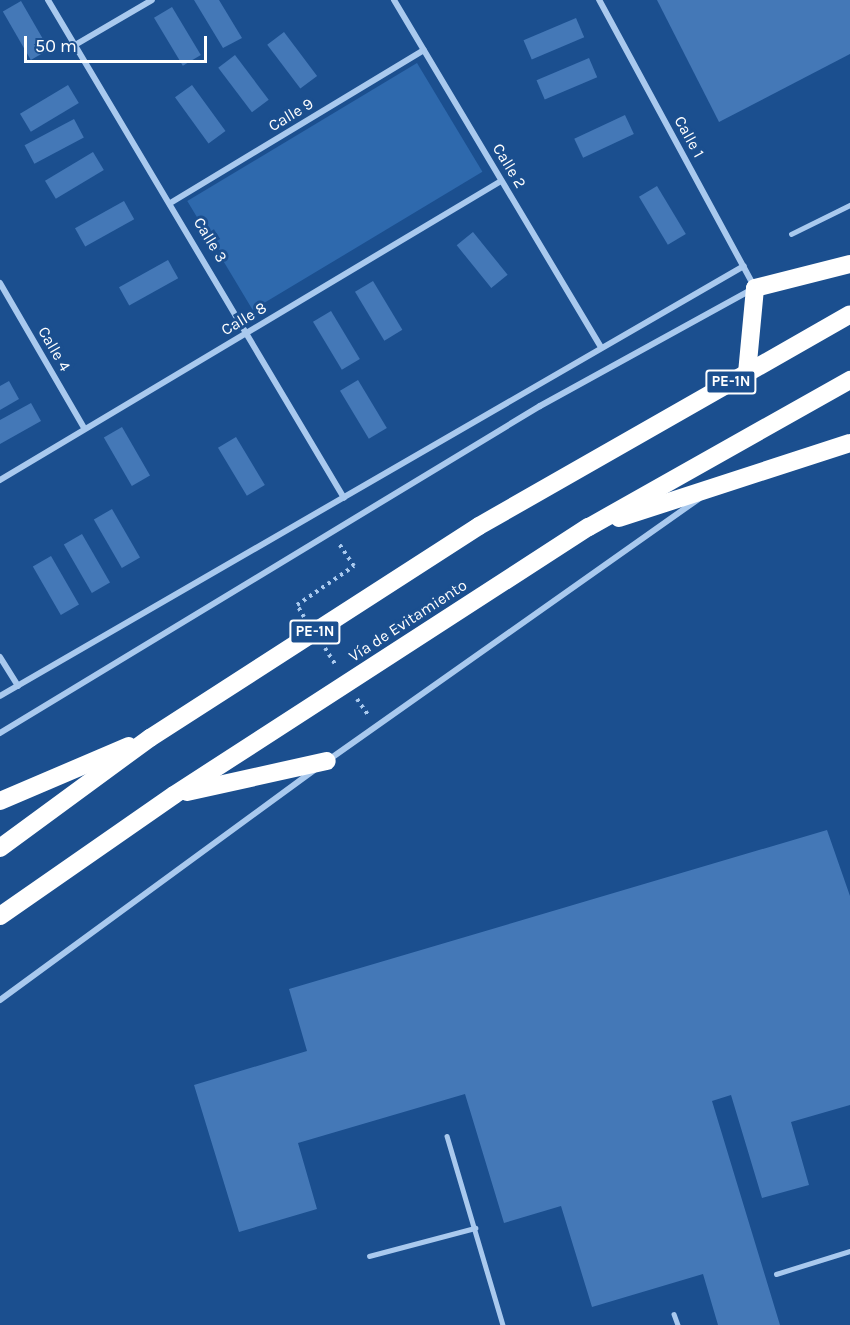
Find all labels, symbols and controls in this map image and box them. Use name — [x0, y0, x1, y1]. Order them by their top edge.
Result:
scale bar — [27, 24, 210, 62]
text: 50 m — [35, 35, 77, 57]
street label: Calle 9 — [265, 94, 317, 136]
street label: Calle 1 — [670, 113, 708, 161]
street label: Calle 2 — [488, 140, 530, 192]
street label: Calle 3 — [189, 214, 231, 266]
street label: Calle 8 — [218, 298, 270, 340]
street label: Calle 4 — [34, 323, 74, 375]
road number: PE-1N — [704, 370, 758, 394]
street label: Vía de Evitamiento — [345, 576, 471, 666]
road number: PE-1N — [288, 620, 342, 644]

